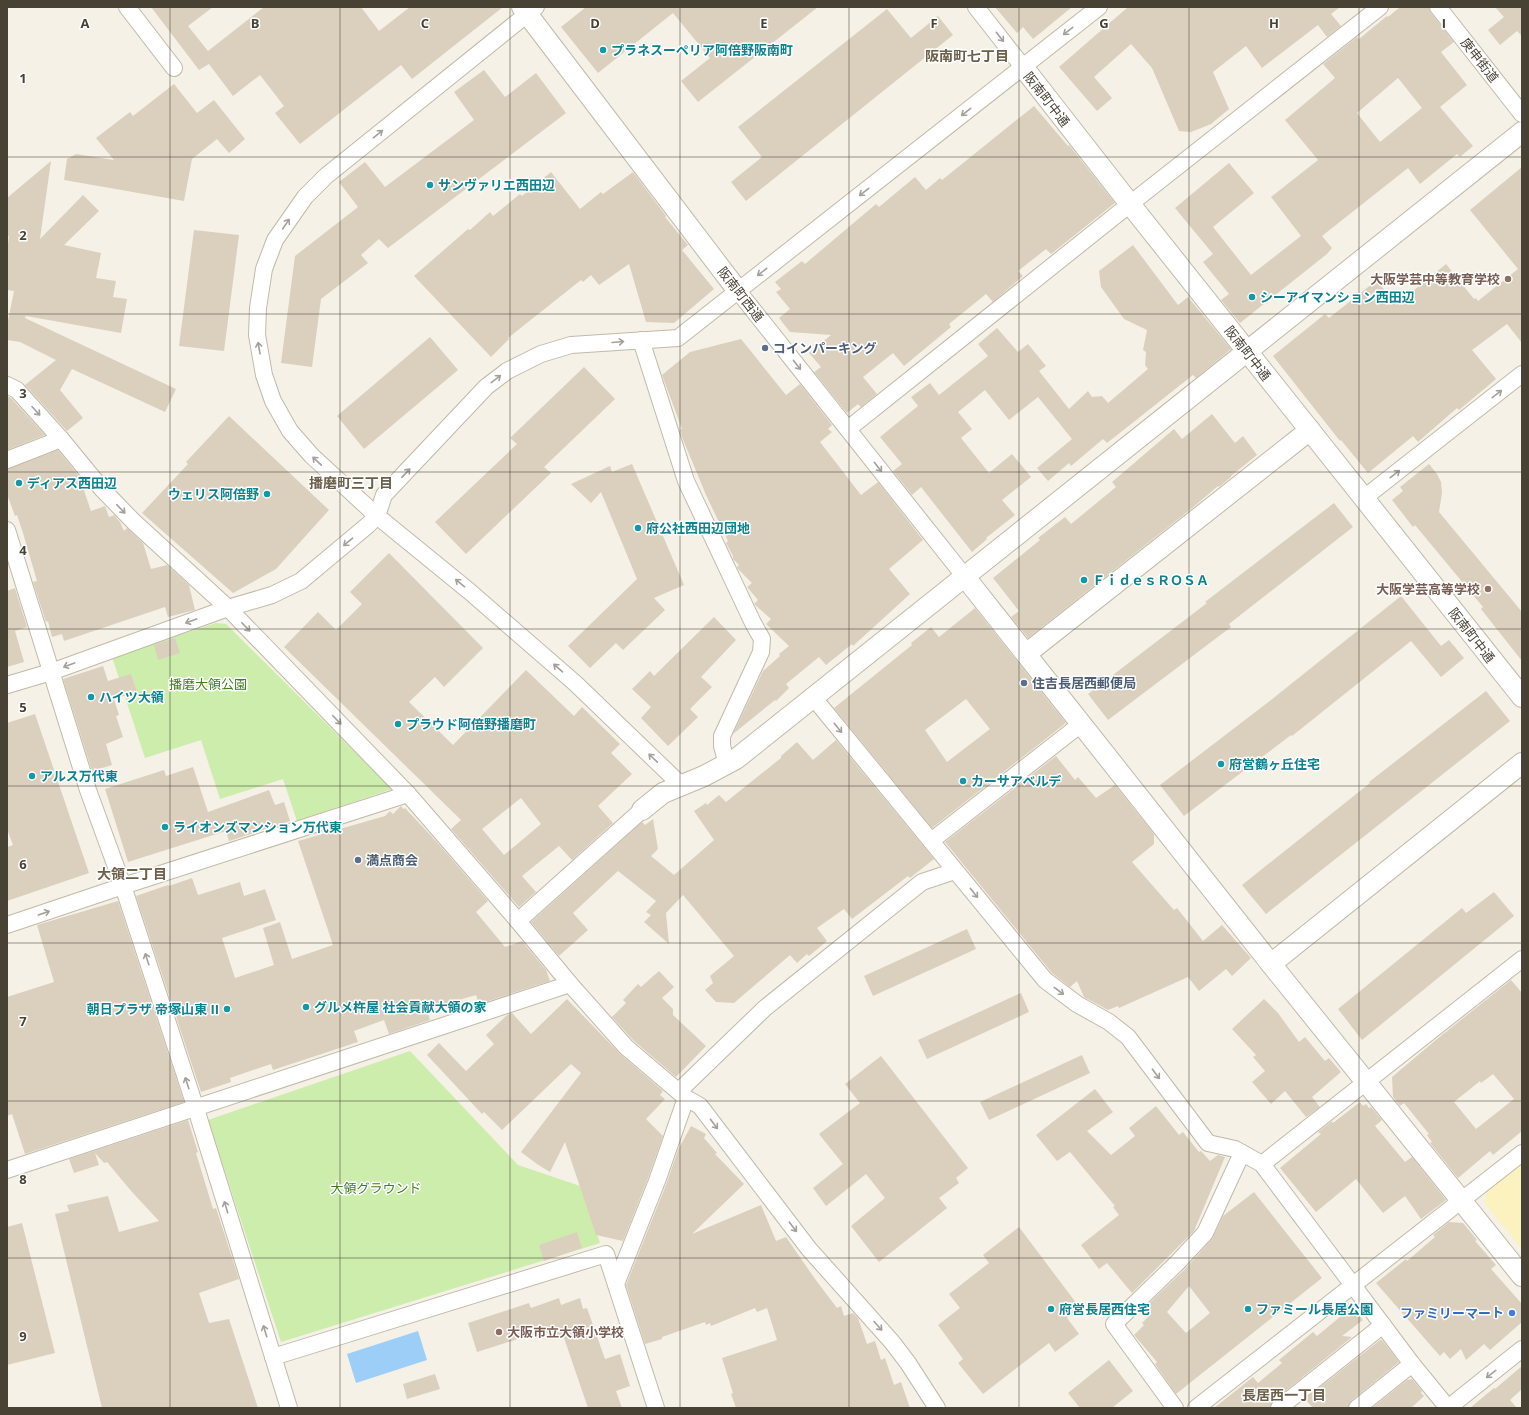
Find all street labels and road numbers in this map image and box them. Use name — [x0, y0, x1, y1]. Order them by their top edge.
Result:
street label: 庚申街道 — [1457, 34, 1503, 86]
street label: 阪南町中通 — [1020, 68, 1074, 130]
street label: 阪南町西通 — [714, 263, 768, 325]
street label: 阪南町中通 — [1221, 322, 1275, 384]
street label: 阪南町中通 — [1445, 604, 1499, 666]

